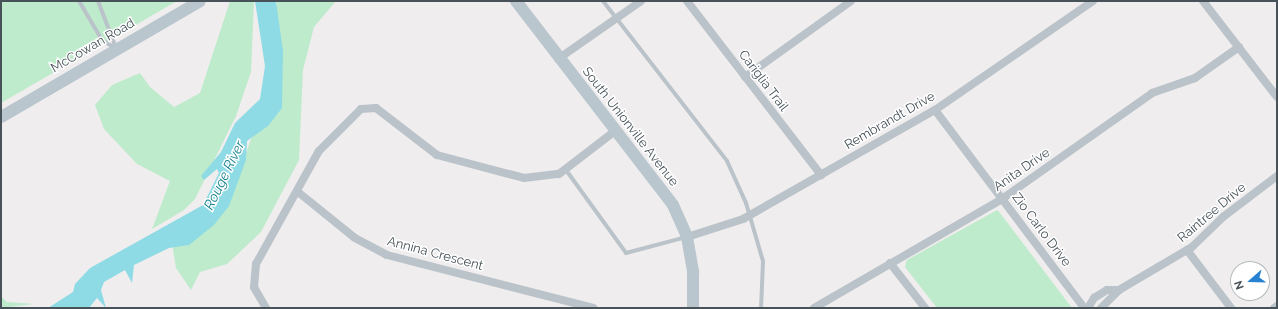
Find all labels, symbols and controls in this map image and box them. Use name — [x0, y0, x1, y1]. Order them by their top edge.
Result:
street label: McCowan Road — [48, 16, 138, 76]
street label: Cariglia Trail — [735, 47, 791, 115]
street label: South Unionville Avenue — [579, 64, 681, 190]
street label: Rembrandt Drive — [842, 89, 938, 153]
water label: Rouge River — [200, 138, 248, 212]
street label: Anita Drive — [991, 145, 1053, 195]
street label: Raintree Drive — [1175, 180, 1249, 246]
street label: Zio Carlo Drive — [1008, 190, 1074, 270]
street label: Annina Crescent — [385, 234, 485, 274]
north arrow — [1230, 261, 1270, 301]
text: N — [1232, 279, 1247, 291]

